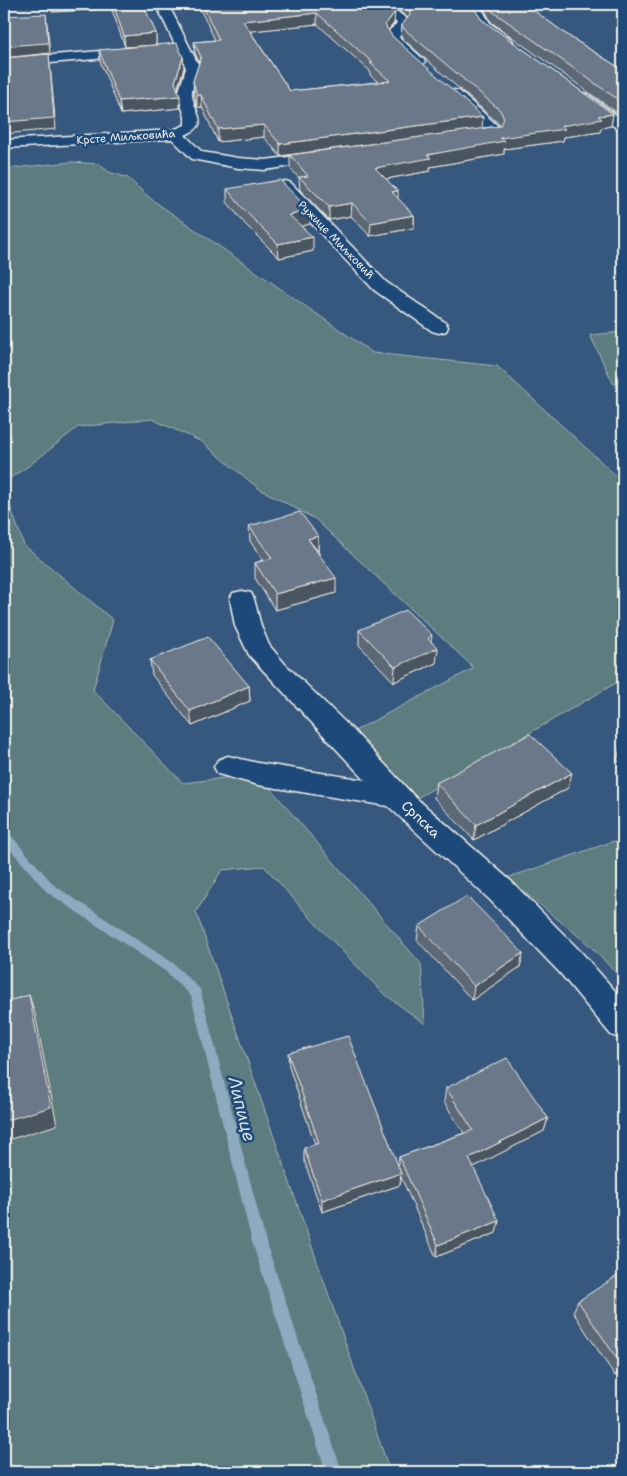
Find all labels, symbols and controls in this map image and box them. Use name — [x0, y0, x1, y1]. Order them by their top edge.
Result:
street label: Крсте Миљковића — [76, 126, 176, 148]
street label: Ружице Миљковић — [295, 197, 377, 283]
street label: Српска — [398, 796, 444, 842]
water label: Липице — [222, 1073, 262, 1144]

